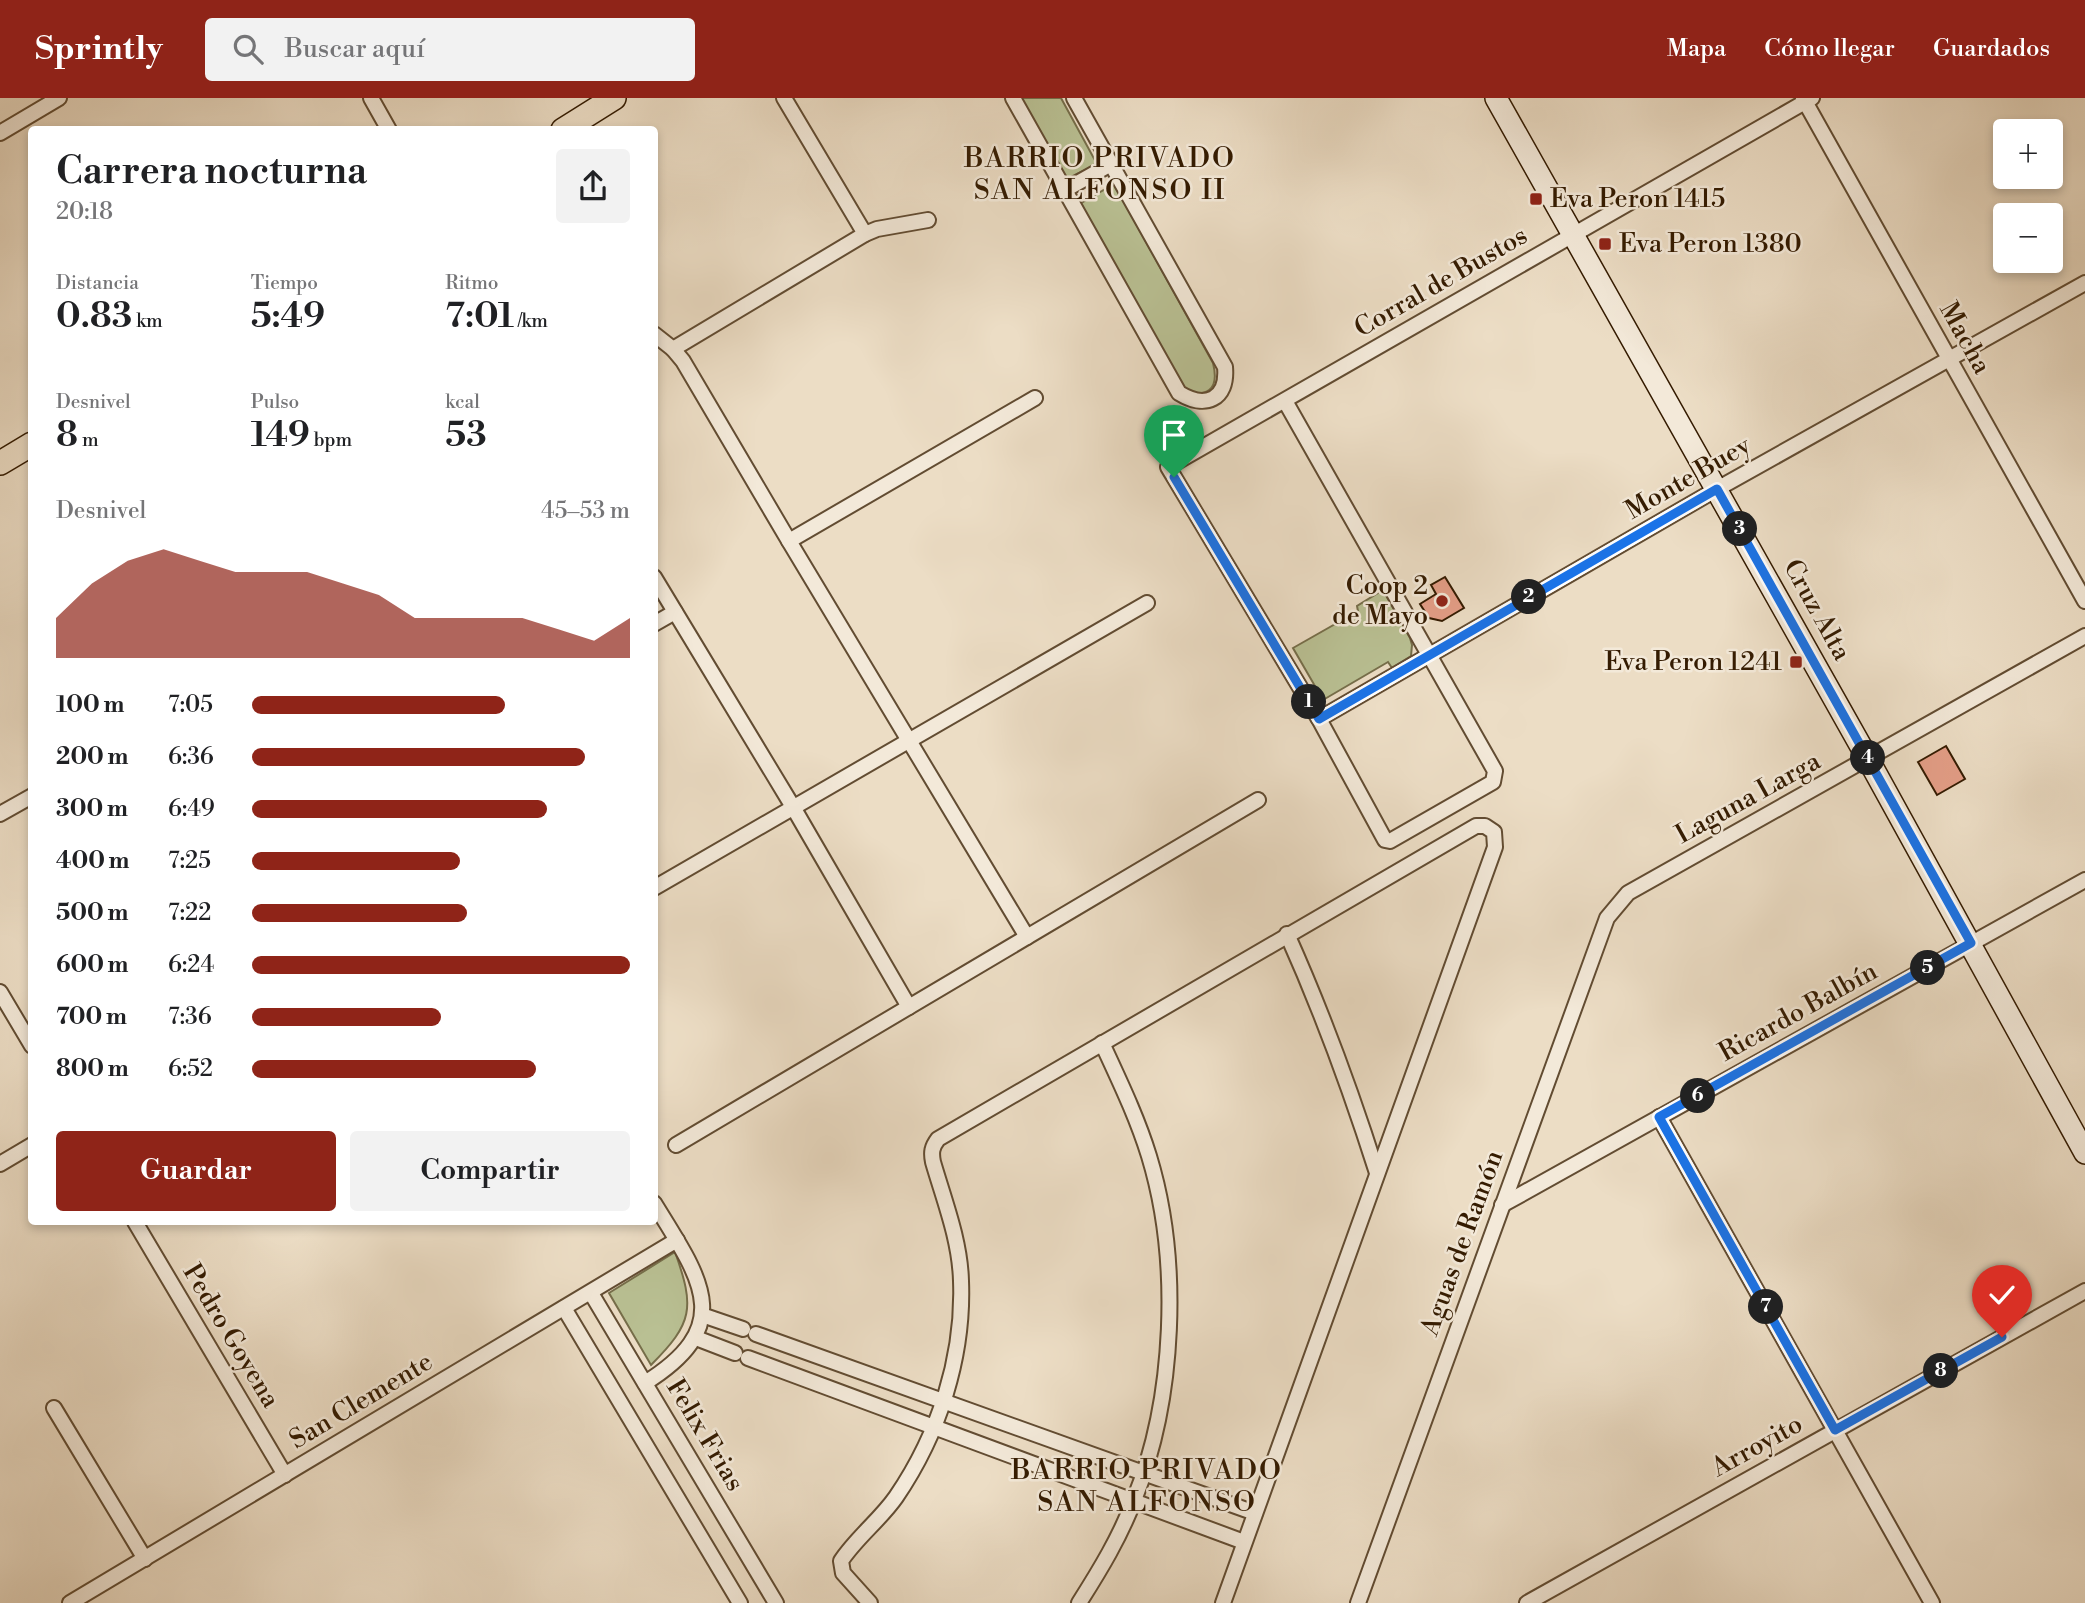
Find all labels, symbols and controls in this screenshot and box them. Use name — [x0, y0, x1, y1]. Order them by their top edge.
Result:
search box — [205, 18, 695, 81]
text: Sprintly — [35, 29, 163, 70]
icon: search — [229, 30, 267, 68]
text: Buscar aquí — [285, 33, 425, 65]
text: Mapa — [1667, 34, 1726, 64]
text: Cómo llegar — [1764, 34, 1895, 64]
text: Guardados — [1933, 34, 2050, 64]
map controls — [1993, 119, 2063, 273]
button: + — [1993, 119, 2063, 189]
district label: BARRIO PRIVADO SAN ALFONSO II — [963, 141, 1236, 208]
text: Carrera nocturna — [56, 148, 367, 195]
button: share — [556, 149, 630, 223]
place label: Eva Peron 1415 — [1550, 183, 1725, 215]
marker: Eva Peron 1415 — [1528, 191, 1544, 207]
text: 20:18 — [56, 198, 113, 226]
button: − — [1993, 203, 2063, 273]
street label: Corral de Bustos — [1349, 220, 1533, 344]
place label: Eva Peron 1380 — [1619, 228, 1802, 260]
marker: Eva Peron 1380 — [1597, 236, 1613, 252]
text: Distancia — [56, 271, 139, 295]
text: Tiempo — [251, 271, 318, 295]
text: Ritmo — [445, 271, 499, 295]
text: 0.83 — [56, 295, 132, 338]
text: 5:49 — [251, 295, 325, 338]
text: 7:01 — [445, 295, 514, 338]
street label: Macha — [1932, 296, 1998, 380]
text: km — [132, 309, 163, 333]
text: /km — [514, 309, 548, 333]
text: Desnivel — [56, 390, 131, 414]
text: Pulso — [251, 390, 299, 414]
text: kcal — [445, 390, 480, 414]
pin — [1144, 405, 1204, 477]
text: 8 — [56, 414, 78, 457]
text: 149 — [251, 414, 310, 457]
text: 53 — [445, 414, 487, 457]
icon: arrive — [1155, 416, 1193, 454]
text: m — [78, 428, 99, 452]
text: bpm — [310, 428, 352, 452]
street label: Monte Buey — [1620, 429, 1757, 527]
text: Desnivel — [56, 497, 146, 525]
text: 45–53 m — [541, 497, 630, 525]
pin: 3 — [1722, 512, 1758, 546]
text: 3 — [1734, 516, 1745, 540]
street label: Cruz Alta — [1776, 554, 1858, 667]
place label: Coop 2 de Mayo — [1332, 570, 1428, 632]
pin: 2 — [1512, 580, 1546, 614]
text: 2 — [1523, 584, 1534, 608]
marker: Coop 2 de Mayo — [1434, 593, 1450, 609]
place label: Eva Peron 1241 — [1604, 646, 1782, 678]
marker: Eva Peron 1241 — [1788, 654, 1804, 670]
pin: 1 — [1292, 684, 1326, 720]
text: 1 — [1304, 689, 1313, 713]
text: 100 m — [56, 691, 124, 719]
text: 7:05 — [168, 691, 213, 719]
pin: 4 — [1850, 740, 1885, 776]
text: 200 m — [56, 743, 128, 771]
text: 6:36 — [168, 743, 214, 771]
street label: Laguna Larga — [1670, 745, 1827, 851]
text: 4 — [1861, 745, 1874, 769]
text: 300 m — [56, 795, 128, 823]
text: 6:49 — [168, 795, 215, 823]
text: 400 m — [56, 847, 129, 875]
text: 7:25 — [168, 847, 211, 875]
text: 500 m — [56, 899, 128, 927]
text: 7:22 — [168, 899, 211, 927]
pin: 5 — [1910, 950, 1946, 986]
text: 600 m — [56, 951, 129, 979]
text: 6:24 — [168, 951, 214, 979]
street label: Ricardo Balbín — [1713, 955, 1883, 1069]
text: 5 — [1922, 955, 1933, 979]
text: 700 m — [56, 1003, 127, 1031]
text: 7:36 — [168, 1003, 212, 1031]
text: 800 m — [56, 1055, 129, 1083]
text: 6:52 — [168, 1055, 213, 1083]
pin: 6 — [1680, 1079, 1716, 1114]
text: 6 — [1692, 1083, 1703, 1107]
button: Guardar — [56, 1131, 336, 1211]
button: Compartir — [350, 1131, 630, 1211]
street label: Aguas de Ramón — [1413, 1146, 1510, 1341]
street label: Pedro Goyena — [176, 1258, 287, 1414]
pin — [1972, 1265, 2032, 1337]
icon: check — [1983, 1276, 2021, 1314]
pin: 7 — [1748, 1290, 1784, 1324]
text: 7 — [1760, 1294, 1771, 1318]
street label: San Clemente — [284, 1346, 438, 1456]
pin: 8 — [1924, 1354, 1958, 1388]
text: 8 — [1934, 1358, 1947, 1382]
street label: Felix Frias — [659, 1373, 751, 1497]
street label: Arroyito — [1705, 1408, 1808, 1484]
district label: BARRIO PRIVADO SAN ALFONSO — [1010, 1453, 1283, 1520]

